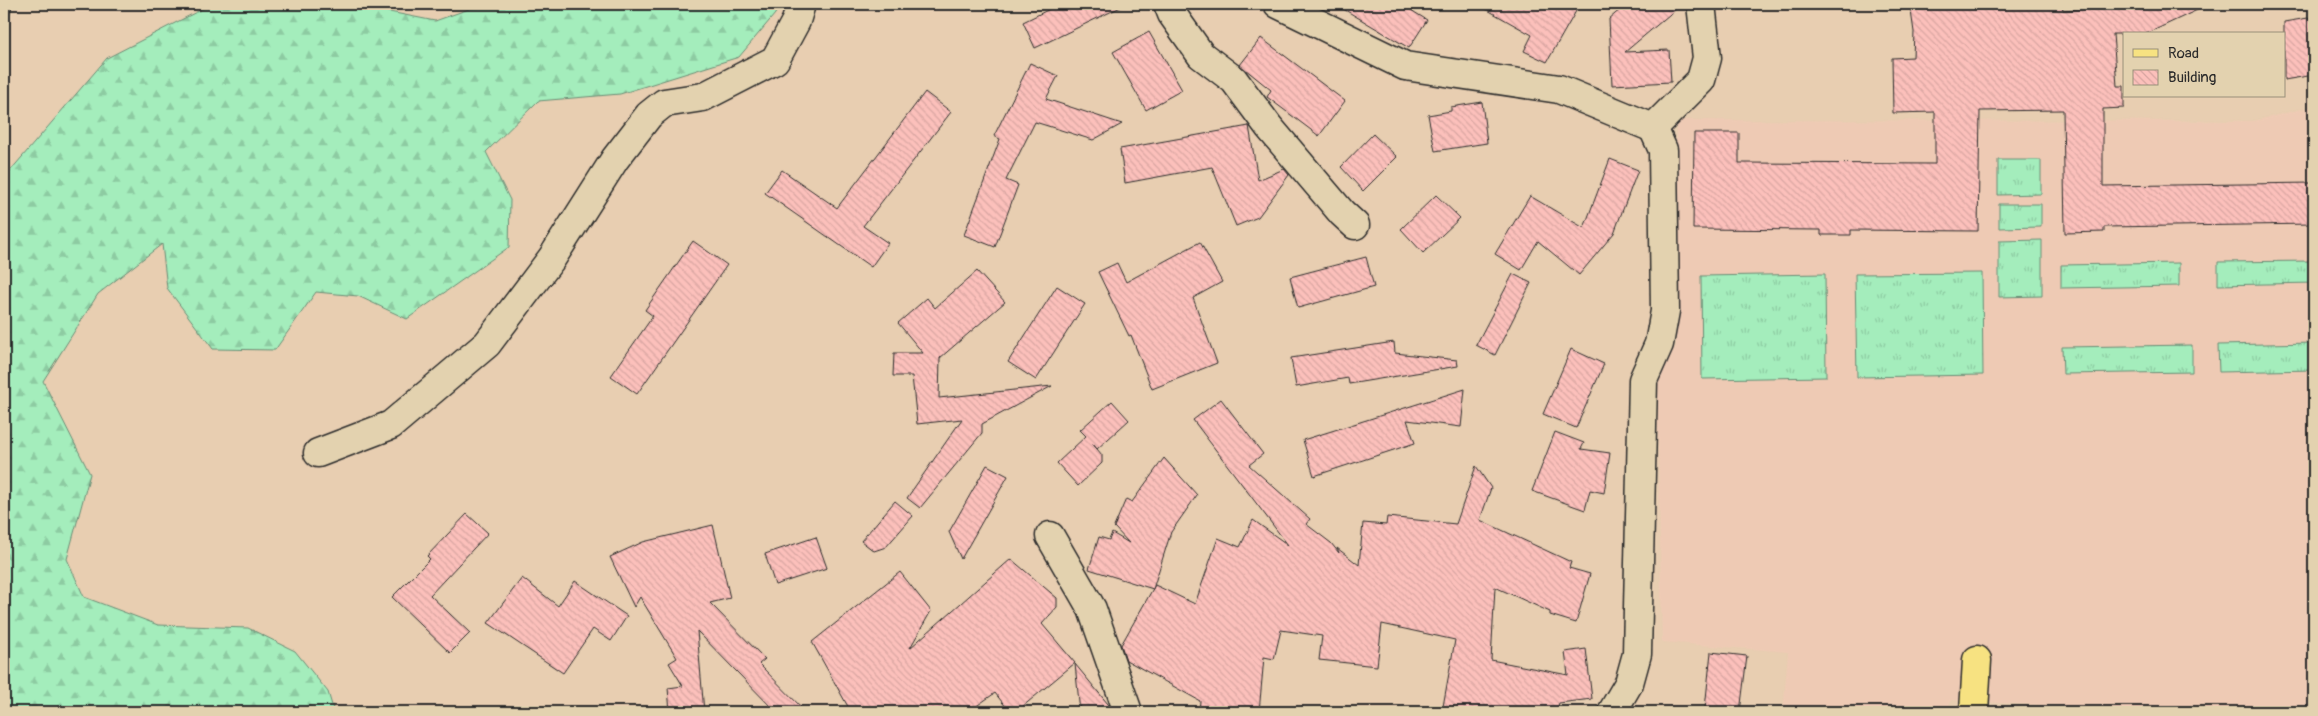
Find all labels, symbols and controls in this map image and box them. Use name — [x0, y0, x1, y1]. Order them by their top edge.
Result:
legend — [2123, 32, 2286, 98]
text: Road — [2168, 44, 2199, 63]
text: Building — [2168, 68, 2216, 87]

